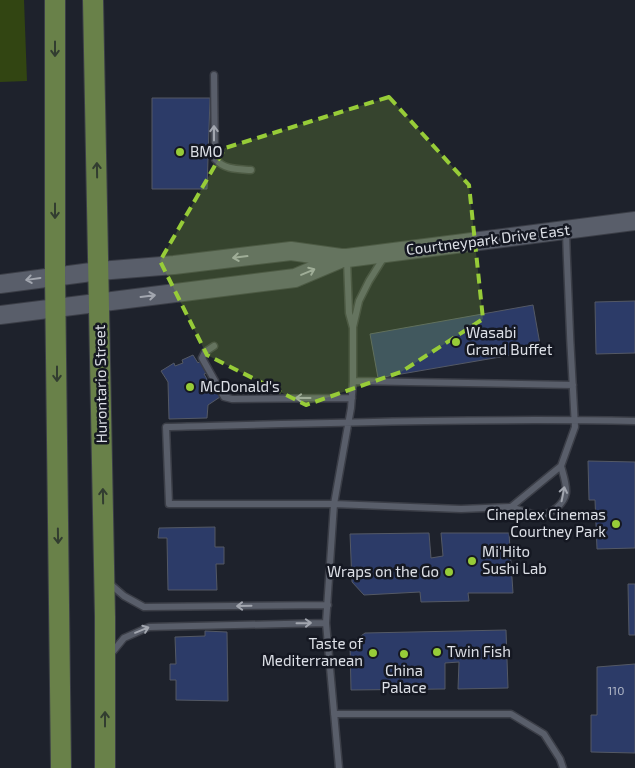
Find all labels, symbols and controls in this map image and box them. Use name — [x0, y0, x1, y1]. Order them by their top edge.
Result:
one-way arrow — [50, 40, 60, 56]
one-way arrow — [209, 125, 219, 142]
place label: BMO — [190, 142, 222, 160]
marker: BMO — [174, 146, 186, 158]
one-way arrow — [92, 162, 102, 178]
one-way arrow — [50, 202, 60, 219]
street label: Courtneypark Drive East — [405, 220, 571, 258]
one-way arrow — [233, 252, 249, 262]
one-way arrow — [300, 267, 315, 277]
one-way arrow — [26, 275, 42, 285]
one-way arrow — [140, 291, 156, 301]
place label: Wasabi Grand Buffet — [466, 323, 553, 358]
street label: Hurontario Street — [90, 324, 110, 444]
marker: Wasabi Grand Buffet — [450, 336, 462, 348]
one-way arrow — [52, 365, 61, 381]
place label: McDonald's — [200, 377, 280, 395]
marker: McDonald's — [184, 381, 196, 393]
one-way arrow — [295, 393, 312, 403]
one-way arrow — [559, 487, 569, 503]
one-way arrow — [98, 488, 108, 504]
place label: Cineplex Cinemas Courtney Park — [486, 505, 606, 540]
marker: Cineplex Cinemas Courtney Park — [610, 518, 622, 530]
one-way arrow — [53, 528, 63, 544]
place label: Mi'Hito Sushi Lab — [482, 542, 547, 577]
marker: Mi'Hito Sushi Lab — [466, 555, 478, 567]
place label: Wraps on the Go — [327, 562, 439, 580]
marker: Wraps on the Go — [443, 566, 455, 578]
one-way arrow — [236, 601, 252, 611]
one-way arrow — [296, 618, 312, 628]
one-way arrow — [134, 625, 149, 634]
place label: Taste of Mediterranean — [262, 634, 363, 669]
place label: Twin Fish — [447, 642, 511, 660]
marker: Twin Fish — [431, 646, 443, 658]
marker: Taste of Mediterranean — [367, 647, 379, 659]
marker: China Palace — [398, 648, 410, 660]
place label: China Palace — [382, 661, 427, 696]
house number: 110 — [608, 683, 624, 697]
one-way arrow — [101, 712, 110, 728]

